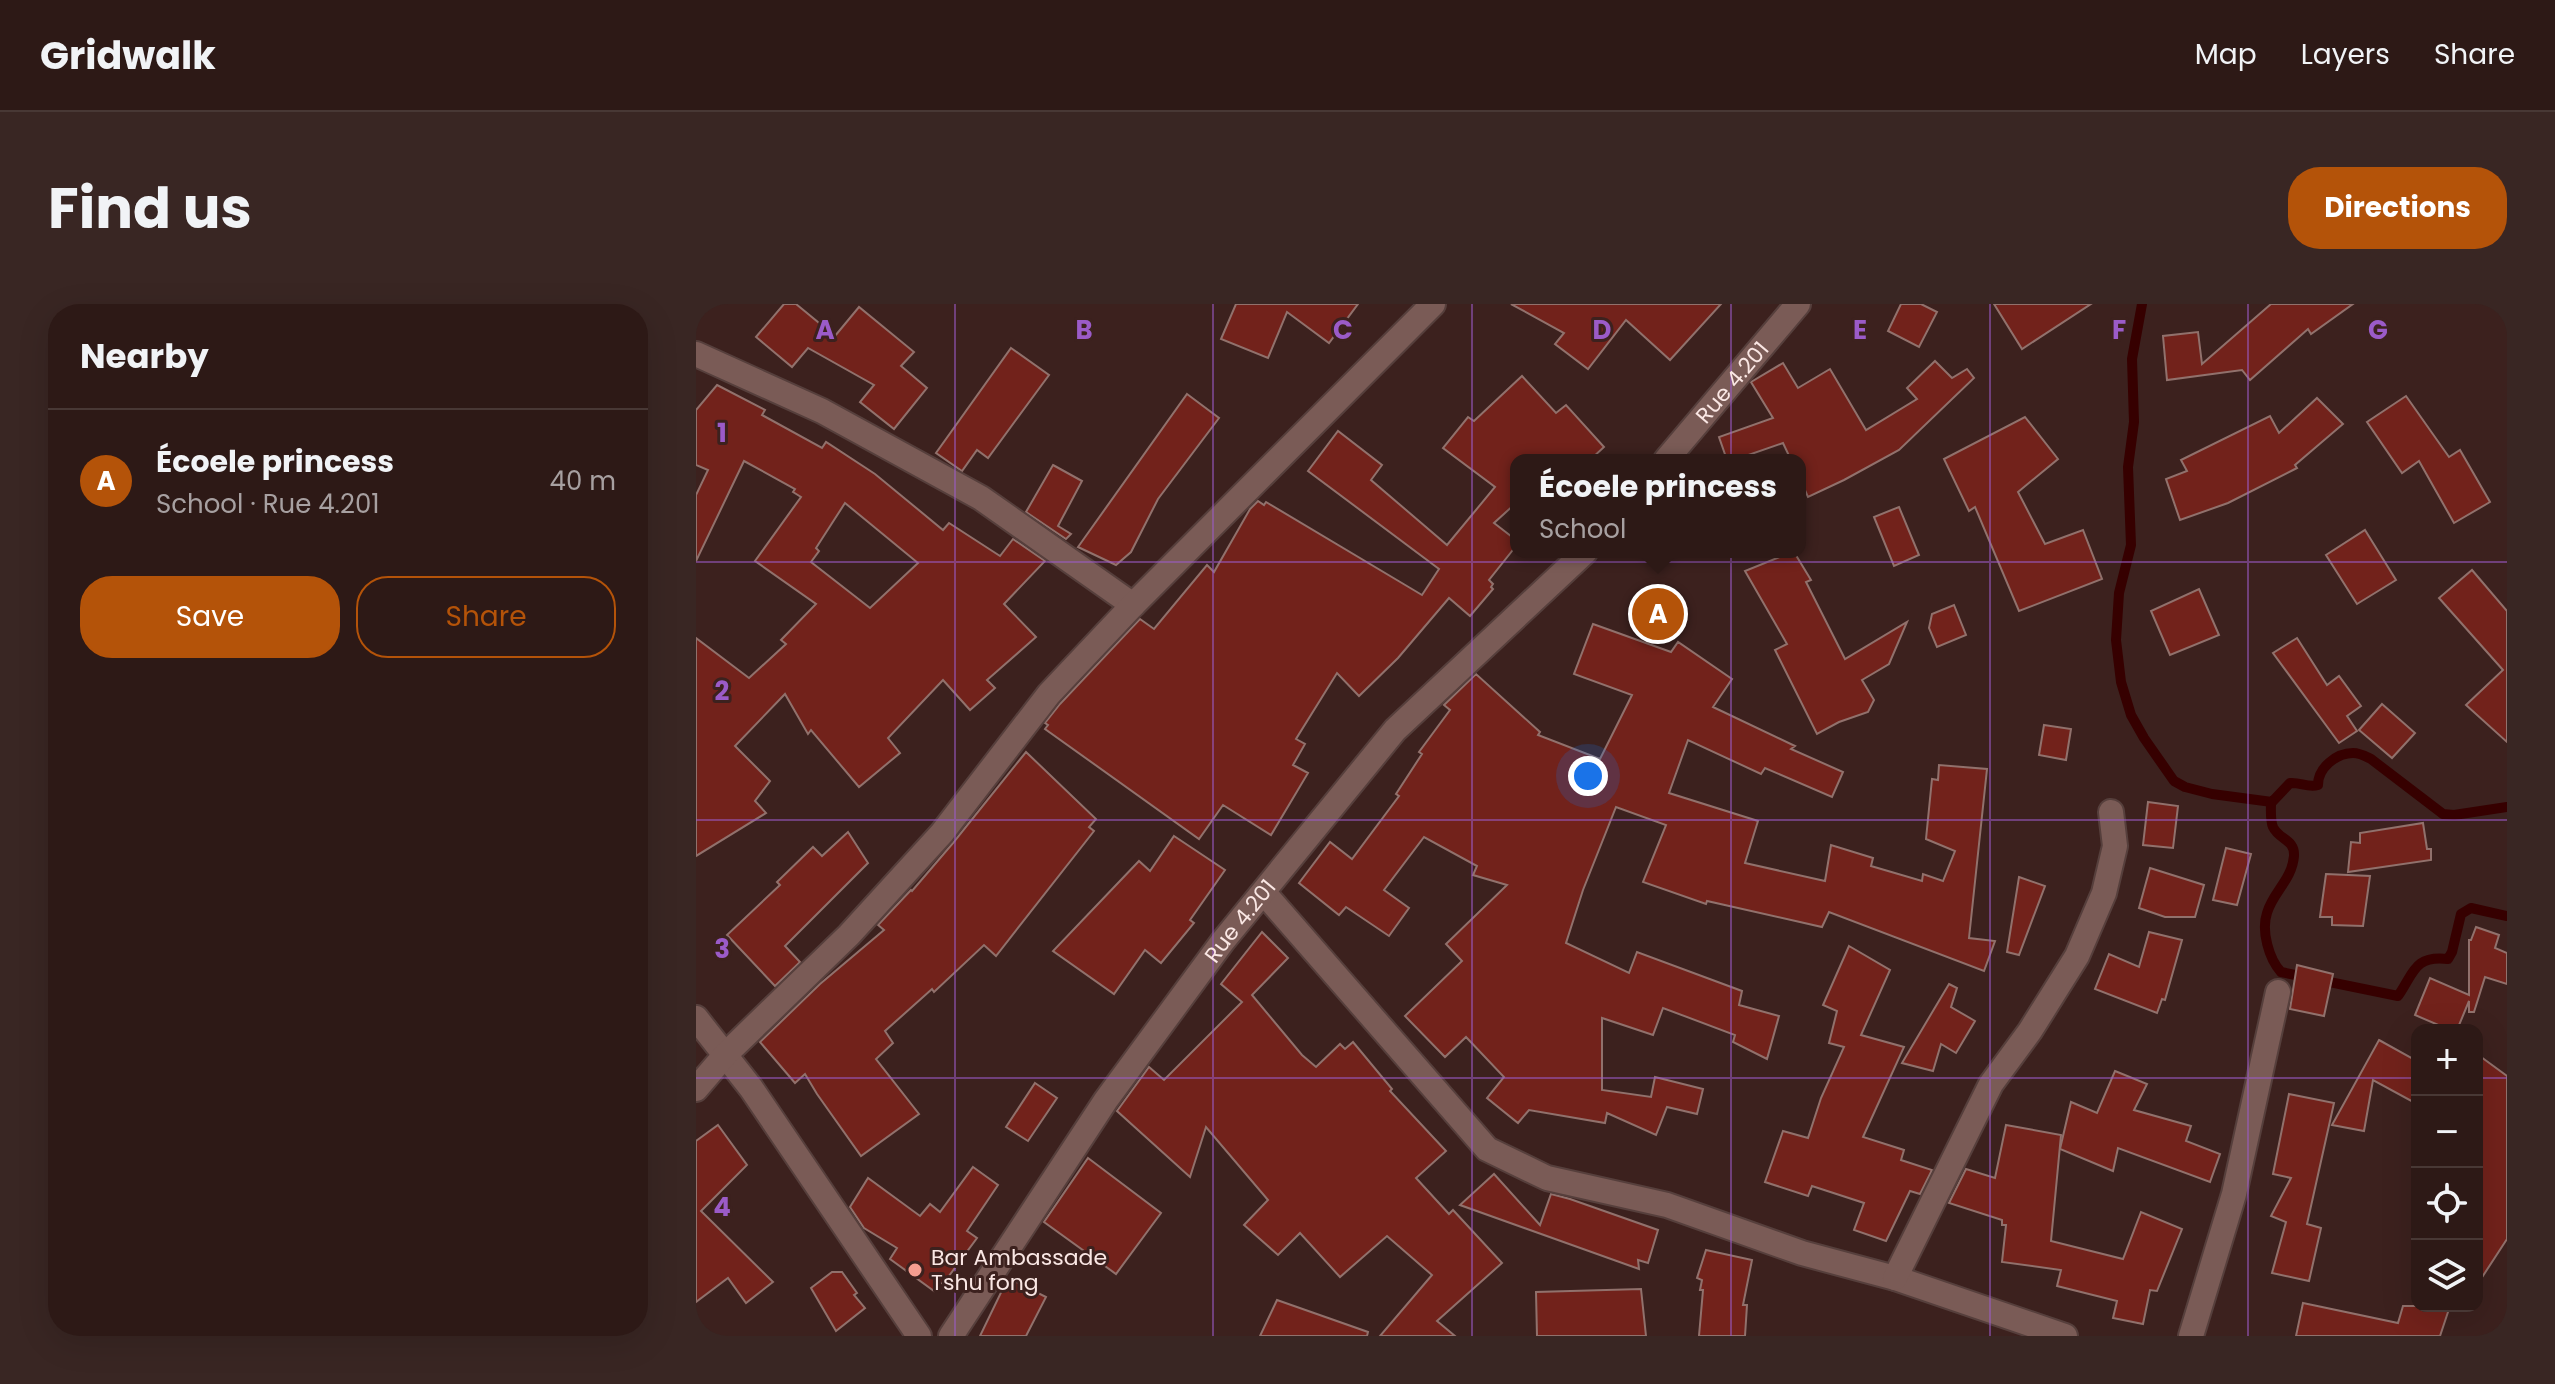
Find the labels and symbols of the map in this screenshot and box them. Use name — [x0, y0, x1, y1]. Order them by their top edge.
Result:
text: A — [815, 312, 835, 348]
text: B — [1075, 312, 1093, 348]
text: C — [1333, 312, 1353, 348]
text: D — [1593, 312, 1612, 348]
text: E — [1853, 312, 1867, 348]
text: F — [2112, 312, 2126, 348]
text: G — [2368, 312, 2388, 348]
street label: Rue 4.201 — [1688, 334, 1776, 430]
text: 1 — [717, 415, 727, 451]
pin: A — [1632, 584, 1684, 644]
text: 2 — [715, 673, 730, 709]
your location — [1568, 756, 1608, 796]
street label: Rue 4.201 — [1197, 872, 1283, 969]
text: 3 — [714, 931, 730, 967]
text: 4 — [713, 1189, 731, 1225]
place label: Bar Ambassade Tshu fong — [931, 1242, 1107, 1298]
marker: Bar Ambassade Tshu fong — [906, 1261, 924, 1279]

